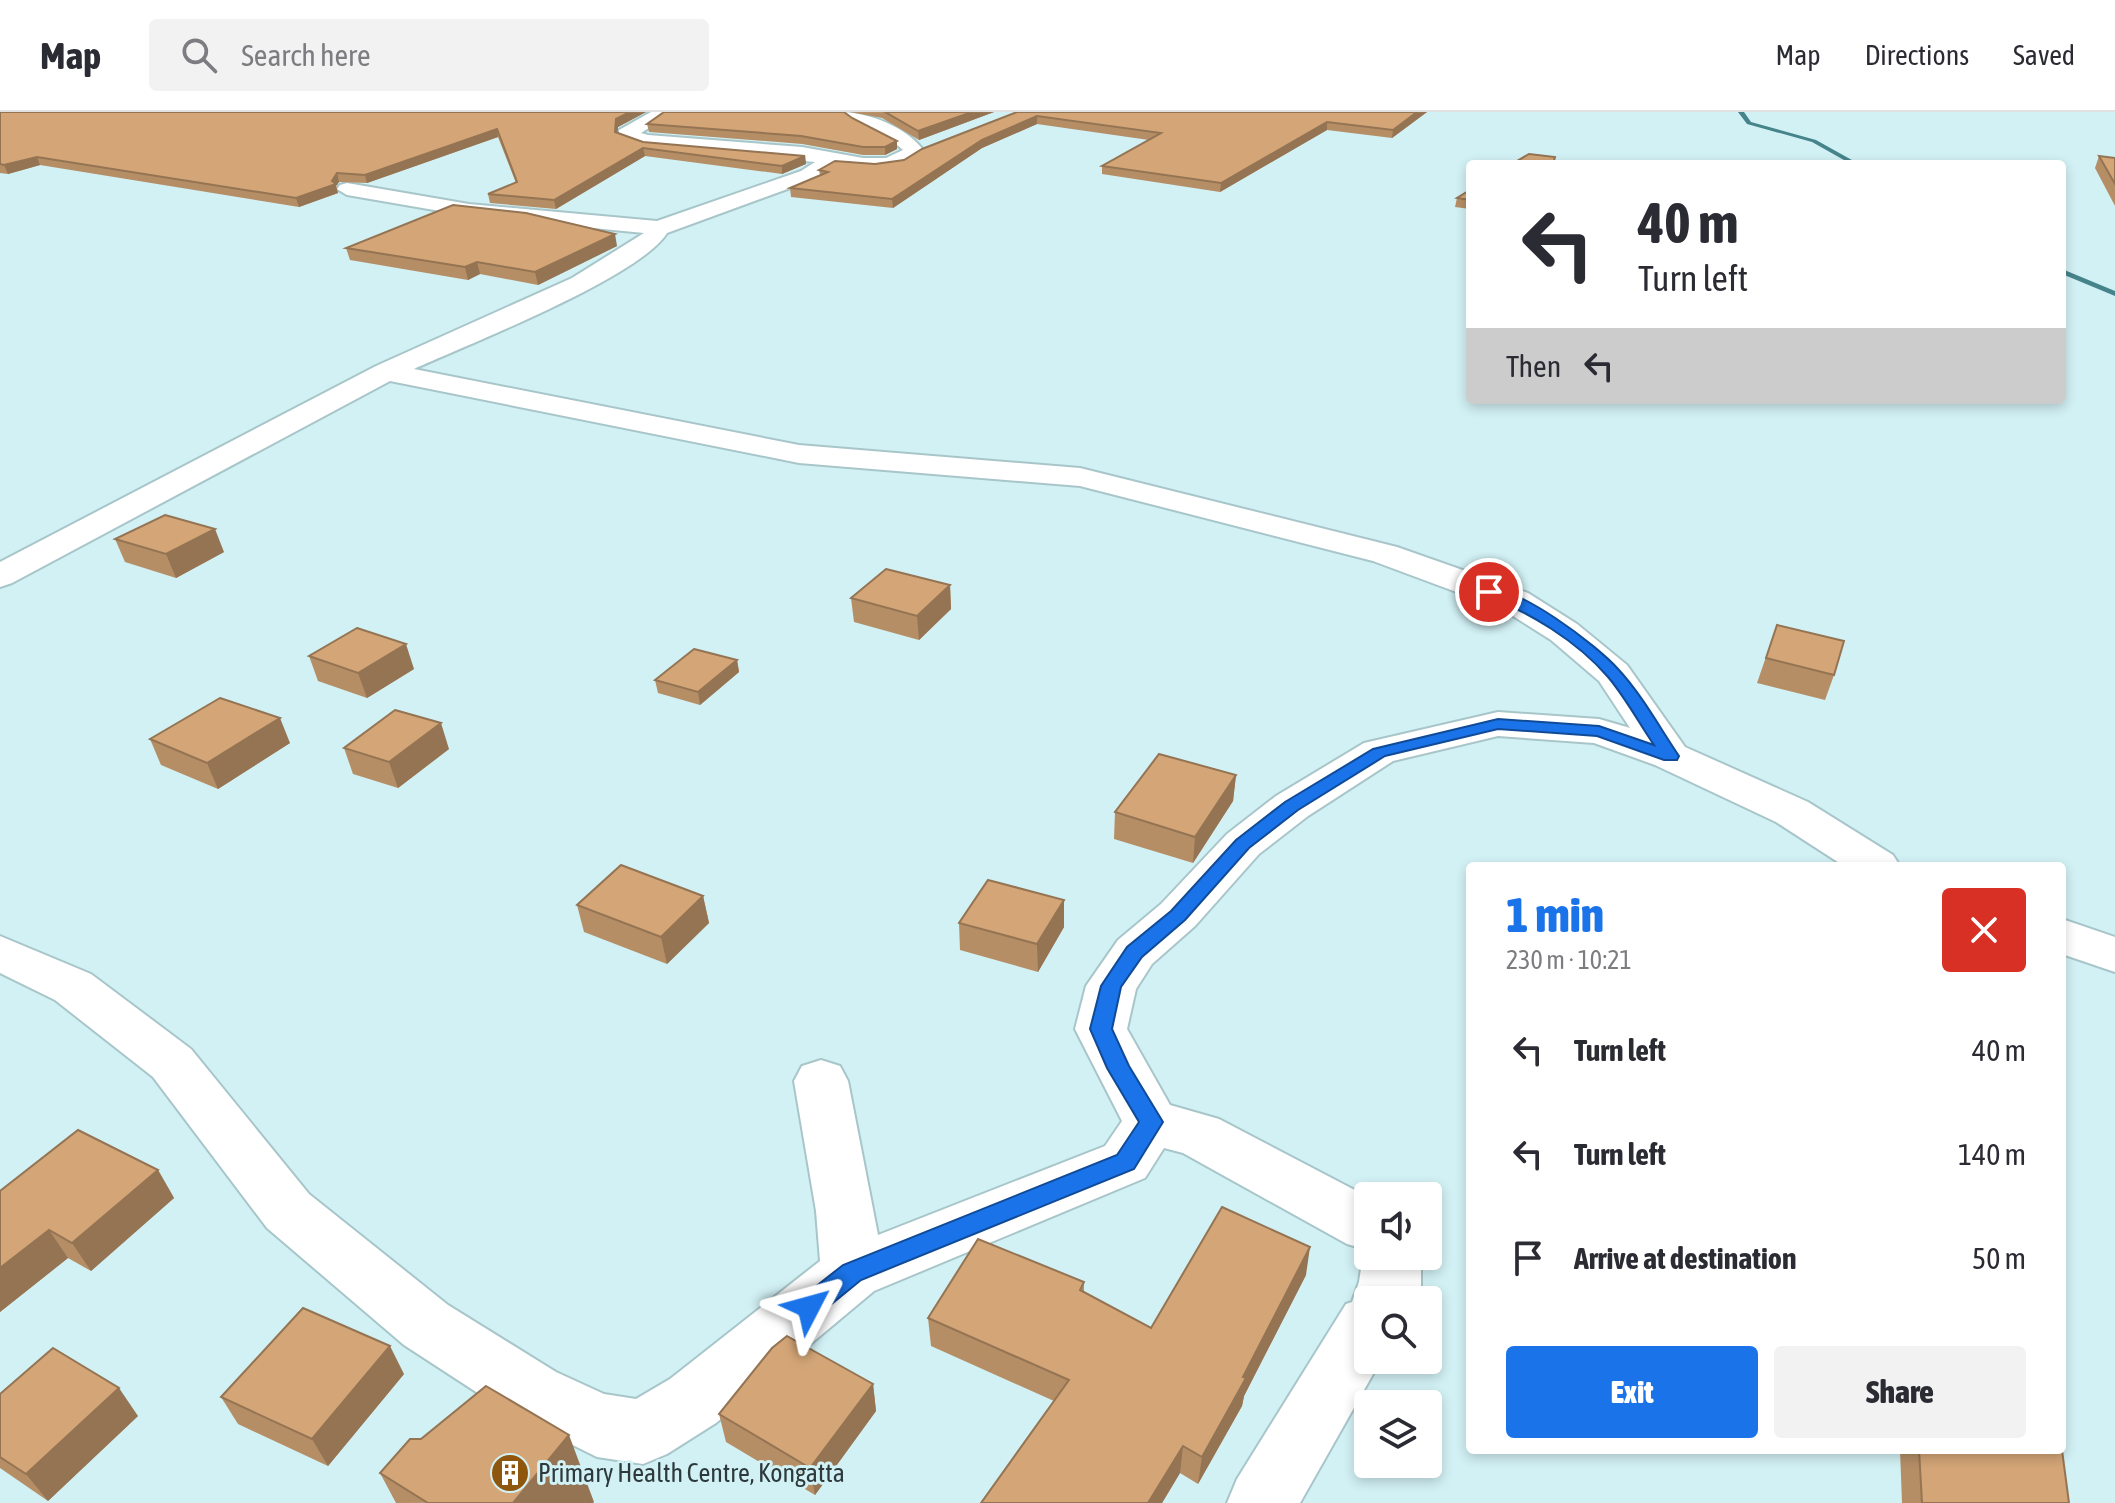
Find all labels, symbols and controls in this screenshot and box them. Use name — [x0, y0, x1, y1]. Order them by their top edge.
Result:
search box — [149, 19, 709, 91]
icon: search — [177, 33, 221, 77]
text: Map — [40, 34, 101, 77]
text: Search here — [241, 38, 371, 72]
text: Map — [1776, 39, 1821, 71]
text: Directions — [1865, 39, 1969, 71]
text: Saved — [2013, 39, 2075, 71]
text: 40 m — [1638, 191, 1739, 255]
icon: left — [1506, 192, 1610, 296]
text: Turn left — [1638, 257, 1748, 299]
icon: left — [1577, 344, 1621, 388]
text: Then — [1506, 349, 1561, 383]
pin — [1455, 558, 1523, 626]
icon: arrive — [1467, 570, 1511, 614]
text: 1 min — [1506, 887, 1604, 942]
button: close — [1942, 888, 2026, 972]
text: 230 m · 10:21 — [1506, 945, 1632, 975]
icon: left — [1506, 1028, 1550, 1072]
text: Turn left — [1574, 1033, 1666, 1067]
text: 40 m — [1972, 1033, 2026, 1067]
icon: left — [1506, 1132, 1550, 1176]
text: Turn left — [1574, 1137, 1666, 1171]
text: 140 m — [1958, 1137, 2026, 1171]
map controls — [1354, 1182, 1442, 1478]
button: sound — [1354, 1182, 1442, 1270]
icon: arrive — [1506, 1236, 1550, 1280]
text: Arrive at destination — [1574, 1241, 1796, 1275]
text: 50 m — [1972, 1241, 2026, 1275]
position arrow — [767, 1265, 851, 1349]
button: search — [1354, 1286, 1442, 1374]
button: Exit — [1506, 1346, 1758, 1438]
button: Share — [1774, 1346, 2026, 1438]
button: layers — [1354, 1390, 1442, 1478]
building icon: Primary Health Centre, Kongatta — [489, 1452, 531, 1494]
place label: Primary Health Centre, Kongatta — [538, 1458, 845, 1488]

